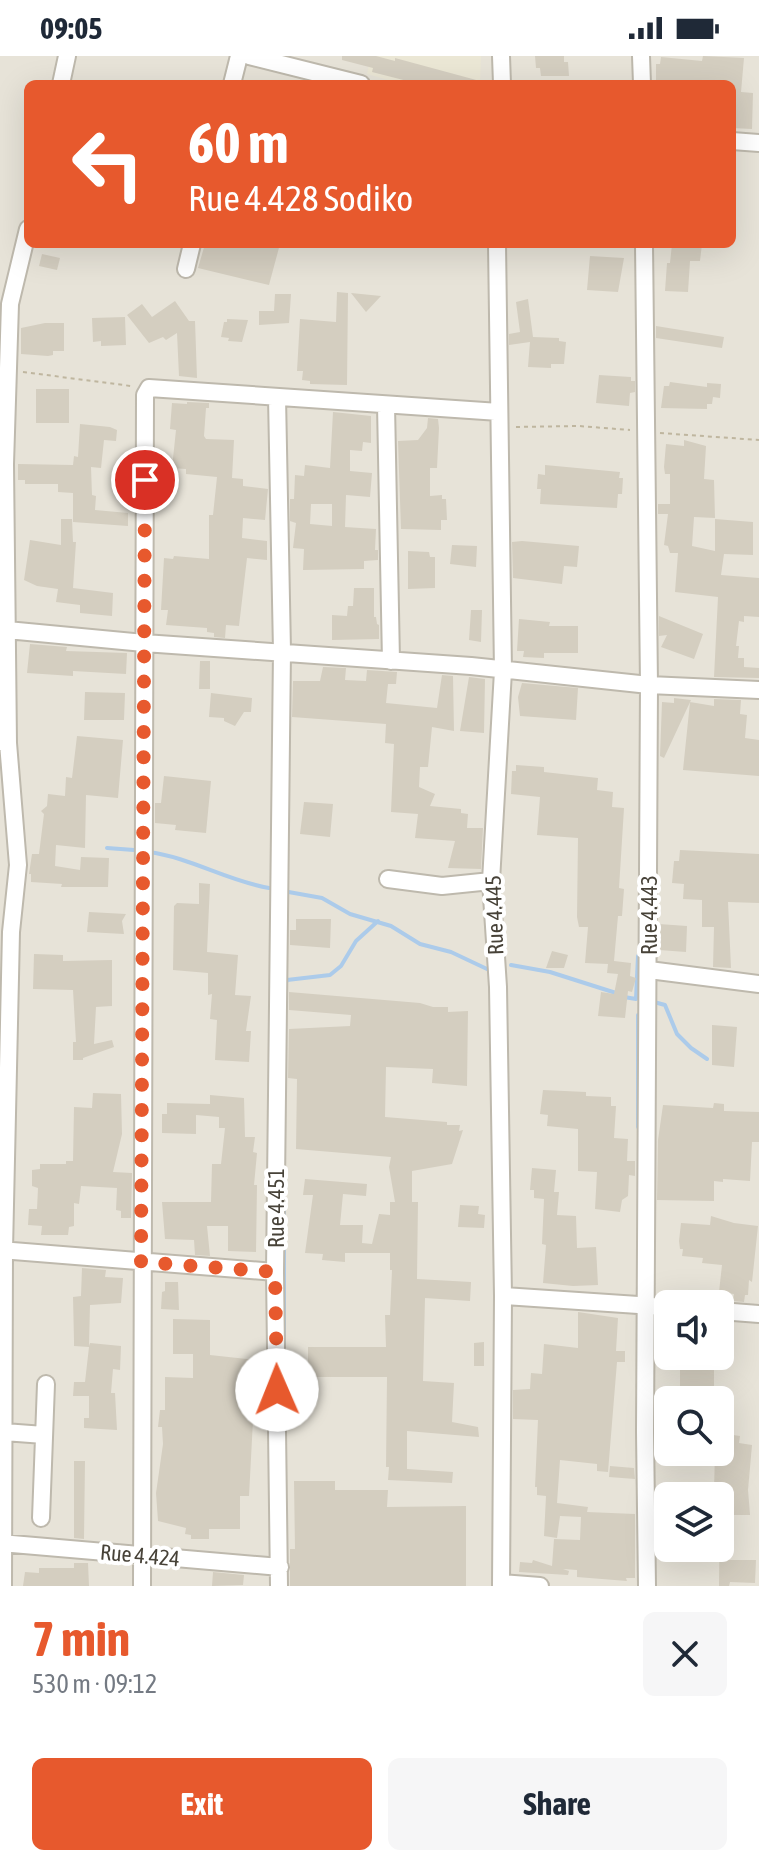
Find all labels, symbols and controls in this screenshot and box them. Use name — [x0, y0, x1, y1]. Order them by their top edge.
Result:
text: 09:05 — [40, 11, 102, 45]
text: 60 m — [188, 111, 289, 175]
icon: left — [56, 112, 160, 216]
text: Rue 4.428 Sodiko — [188, 177, 413, 219]
pin — [111, 446, 179, 514]
icon: arrive — [123, 458, 167, 502]
street label: Rue 4.445 — [480, 875, 508, 955]
street label: Rue 4.443 — [636, 875, 662, 955]
street label: Rue 4.451 — [263, 1168, 289, 1248]
map controls — [654, 1290, 734, 1562]
button: sound — [654, 1290, 734, 1370]
position arrow — [235, 1348, 319, 1432]
button: search — [654, 1386, 734, 1466]
button: layers — [654, 1482, 734, 1562]
street label: Rue 4.424 — [99, 1539, 181, 1571]
text: 7 min — [32, 1611, 130, 1666]
button: close — [643, 1612, 727, 1696]
text: 530 m · 09:12 — [32, 1669, 157, 1699]
button: Exit — [32, 1758, 372, 1850]
button: Share — [388, 1758, 727, 1850]

